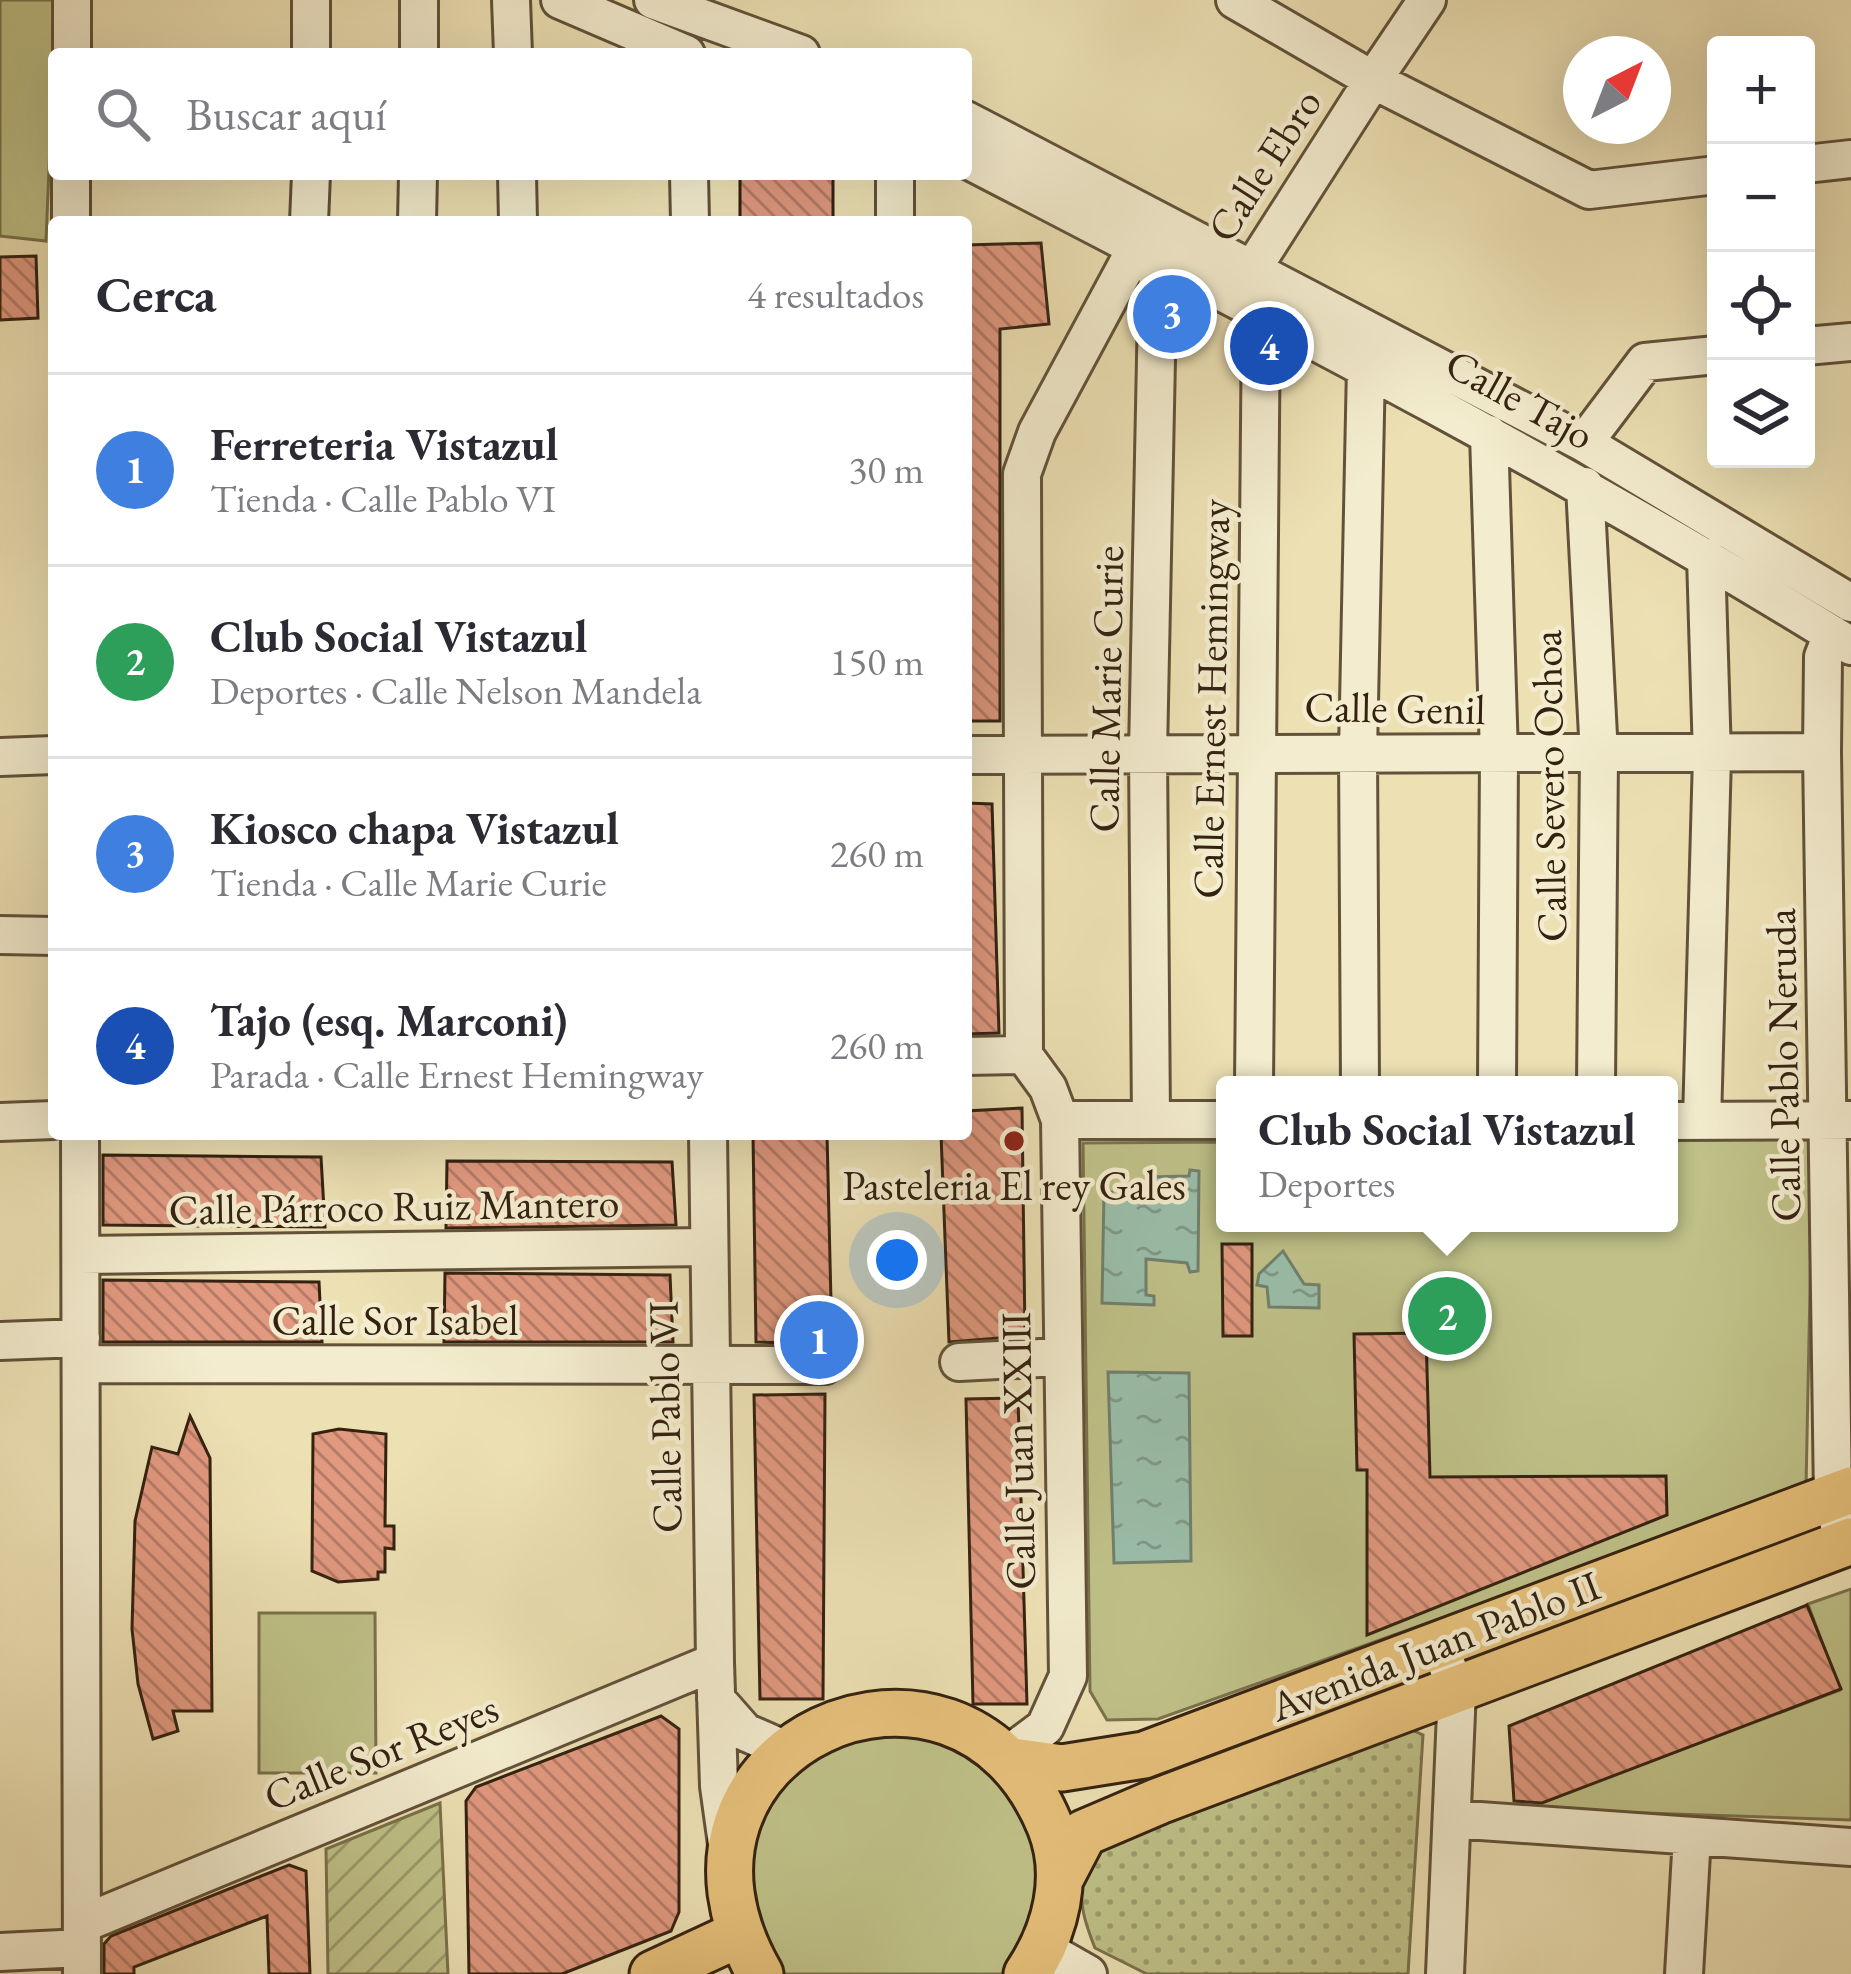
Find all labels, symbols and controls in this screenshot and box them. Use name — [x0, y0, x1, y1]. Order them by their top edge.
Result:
north arrow — [1563, 36, 1671, 144]
map controls — [1707, 36, 1815, 468]
button: + — [1707, 36, 1815, 144]
search box — [48, 48, 972, 180]
street label: Calle Ebro — [1194, 78, 1334, 252]
icon: search — [90, 81, 156, 147]
text: Buscar aquí — [186, 85, 386, 143]
button: − — [1707, 144, 1815, 252]
button: locate — [1707, 252, 1815, 360]
text: Cerca — [96, 261, 216, 327]
text: 4 resultados — [747, 269, 924, 320]
pin: 3 — [1133, 269, 1211, 359]
pin: 4 — [1230, 301, 1308, 391]
street label: Calle Tajo — [1436, 336, 1604, 462]
button: layers — [1707, 360, 1815, 468]
text: Ferreteria Vistazul — [210, 415, 558, 473]
text: 1 — [125, 444, 145, 495]
text: 30 m — [848, 444, 924, 495]
text: Tienda · Calle Pablo VI — [210, 473, 556, 524]
street label: Calle Ernest Hemingway — [1180, 498, 1242, 899]
street label: Calle Marie Curie — [1076, 545, 1136, 833]
text: Club Social Vistazul — [210, 607, 588, 665]
street label: Calle Severo Ochoa — [1519, 629, 1579, 942]
text: 2 — [125, 636, 145, 687]
text: 150 m — [830, 636, 924, 687]
text: Deportes · Calle Nelson Mandela — [210, 665, 702, 716]
street label: Calle Genil — [1304, 679, 1486, 737]
text: Kiosco chapa Vistazul — [210, 799, 619, 857]
text: 3 — [125, 828, 145, 879]
text: 260 m — [830, 828, 924, 879]
text: Tienda · Calle Marie Curie — [210, 857, 607, 908]
street label: Calle Pablo Neruda — [1753, 908, 1813, 1222]
text: Tajo (esq. Marconi) — [210, 991, 568, 1049]
text: 4 — [125, 1020, 145, 1071]
text: 260 m — [830, 1020, 924, 1071]
text: Parada · Calle Ernest Hemingway — [210, 1049, 704, 1100]
popup — [1216, 1076, 1678, 1232]
text: Club Social Vistazul — [1258, 1100, 1636, 1158]
marker: Pasteleria El rey Gales — [1001, 1128, 1027, 1154]
place label: Pasteleria El rey Gales — [842, 1158, 1186, 1213]
text: Deportes — [1258, 1158, 1395, 1209]
street label: Calle Párroco Ruiz Mantero — [168, 1175, 620, 1237]
your location — [867, 1230, 927, 1290]
pin: 2 — [1408, 1271, 1486, 1361]
street label: Calle Sor Isabel — [272, 1293, 518, 1348]
pin: 1 — [780, 1295, 858, 1385]
street label: Calle Pablo VI — [635, 1300, 695, 1534]
street label: Calle Juan XXIII — [988, 1312, 1048, 1590]
street label: Avenida Juan Pablo II — [1261, 1558, 1608, 1735]
street label: Calle Sor Reyes — [256, 1680, 506, 1824]

